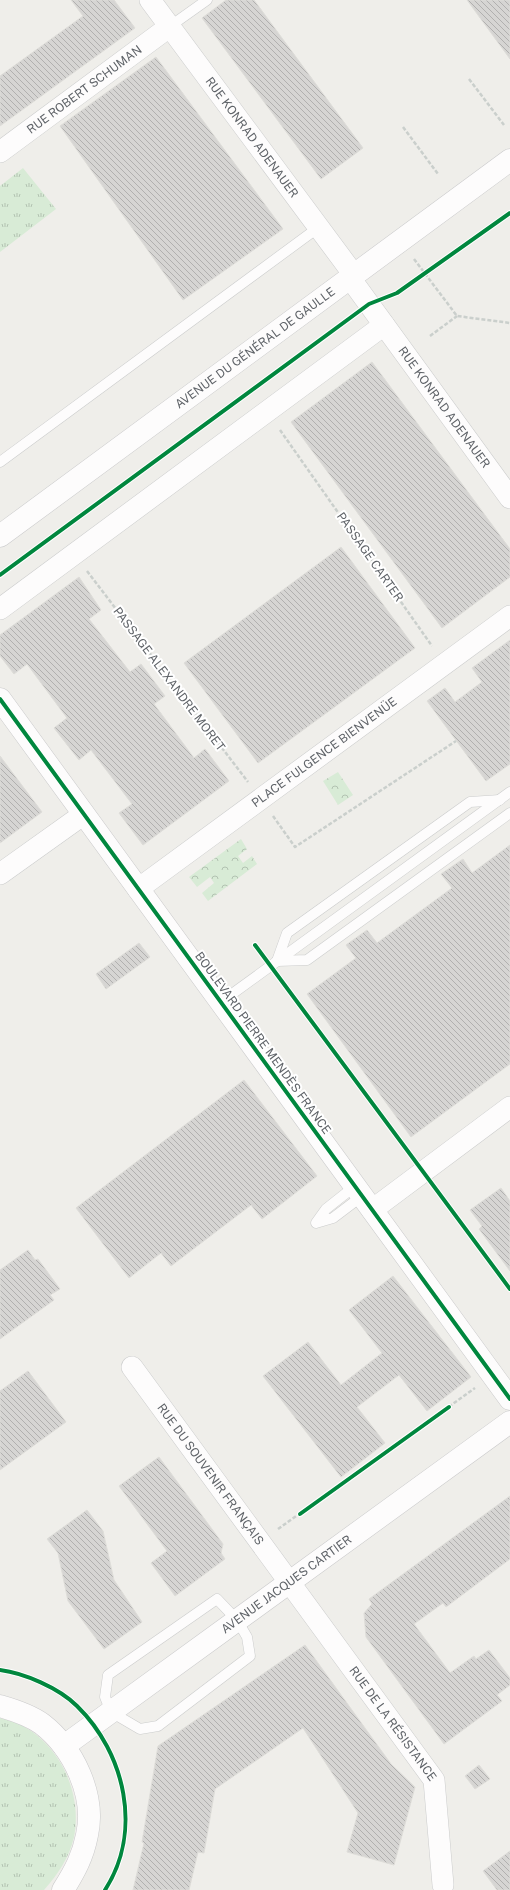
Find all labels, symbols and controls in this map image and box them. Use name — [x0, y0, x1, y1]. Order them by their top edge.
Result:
street label: RUE ROBERT SCHUMAN — [24, 43, 145, 137]
street label: RUE KONRAD ADENAUER — [203, 74, 301, 200]
street label: AVENUE DU GÉNÉRAL DE GAULLE — [172, 284, 338, 411]
street label: RUE KONRAD ADENAUER — [395, 344, 493, 471]
street label: PASSAGE CARTER — [334, 510, 406, 604]
street label: PASSAGE ALEXANDRE MORET — [110, 604, 228, 754]
street label: PLACE FULGENCE BIENVENÜE — [249, 695, 399, 810]
street label: BOULEVARD PIERRE MENDÈS FRANCE — [192, 949, 334, 1137]
street label: RUE DU SOUVENIR FRANÇAIS — [154, 1401, 267, 1548]
street label: AVENUE JACQUES CARTIER — [219, 1532, 354, 1636]
street label: RUE DE LA RÉSISTANCE — [346, 1664, 439, 1784]

